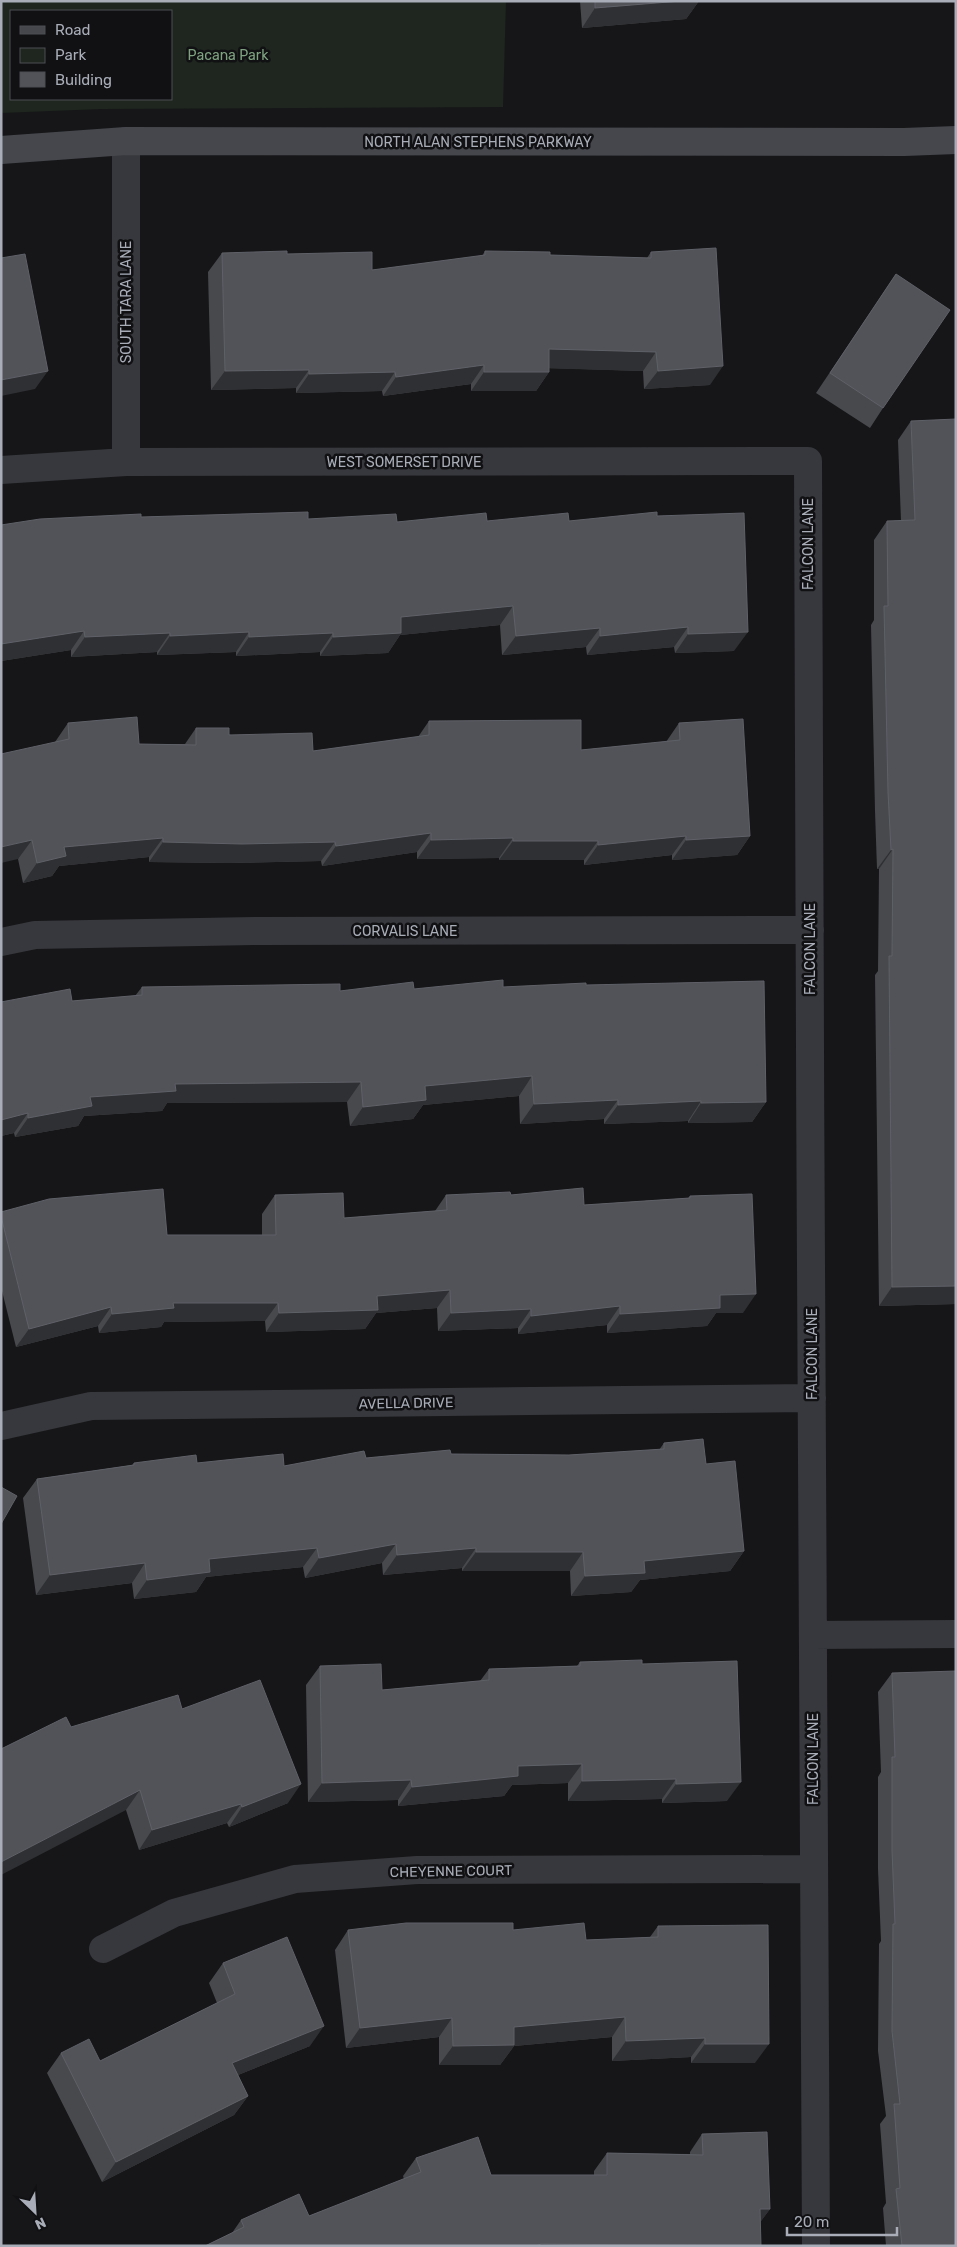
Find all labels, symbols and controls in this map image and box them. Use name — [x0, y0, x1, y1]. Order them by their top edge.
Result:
legend — [10, 10, 172, 100]
text: Road — [55, 21, 91, 39]
text: Park — [55, 46, 86, 64]
park label: Pacana Park — [188, 47, 269, 64]
text: Building — [55, 71, 112, 89]
street label: NORTH ALAN STEPHENS PARKWAY — [364, 134, 592, 151]
street label: SOUTH TARA LANE — [118, 241, 135, 363]
street label: WEST SOMERSET DRIVE — [326, 454, 482, 471]
street label: FALCON LANE — [800, 498, 817, 590]
street label: FALCON LANE — [802, 903, 819, 995]
street label: CORVALIS LANE — [353, 923, 457, 940]
street label: FALCON LANE — [804, 1308, 821, 1400]
street label: AVELLA DRIVE — [358, 1394, 454, 1413]
street label: FALCON LANE — [805, 1713, 822, 1805]
street label: CHEYENNE COURT — [390, 1862, 512, 1881]
north arrow — [10, 2187, 60, 2237]
scale bar — [787, 2204, 897, 2236]
text: N — [32, 2213, 48, 2233]
text: 20 m — [794, 2213, 829, 2231]

